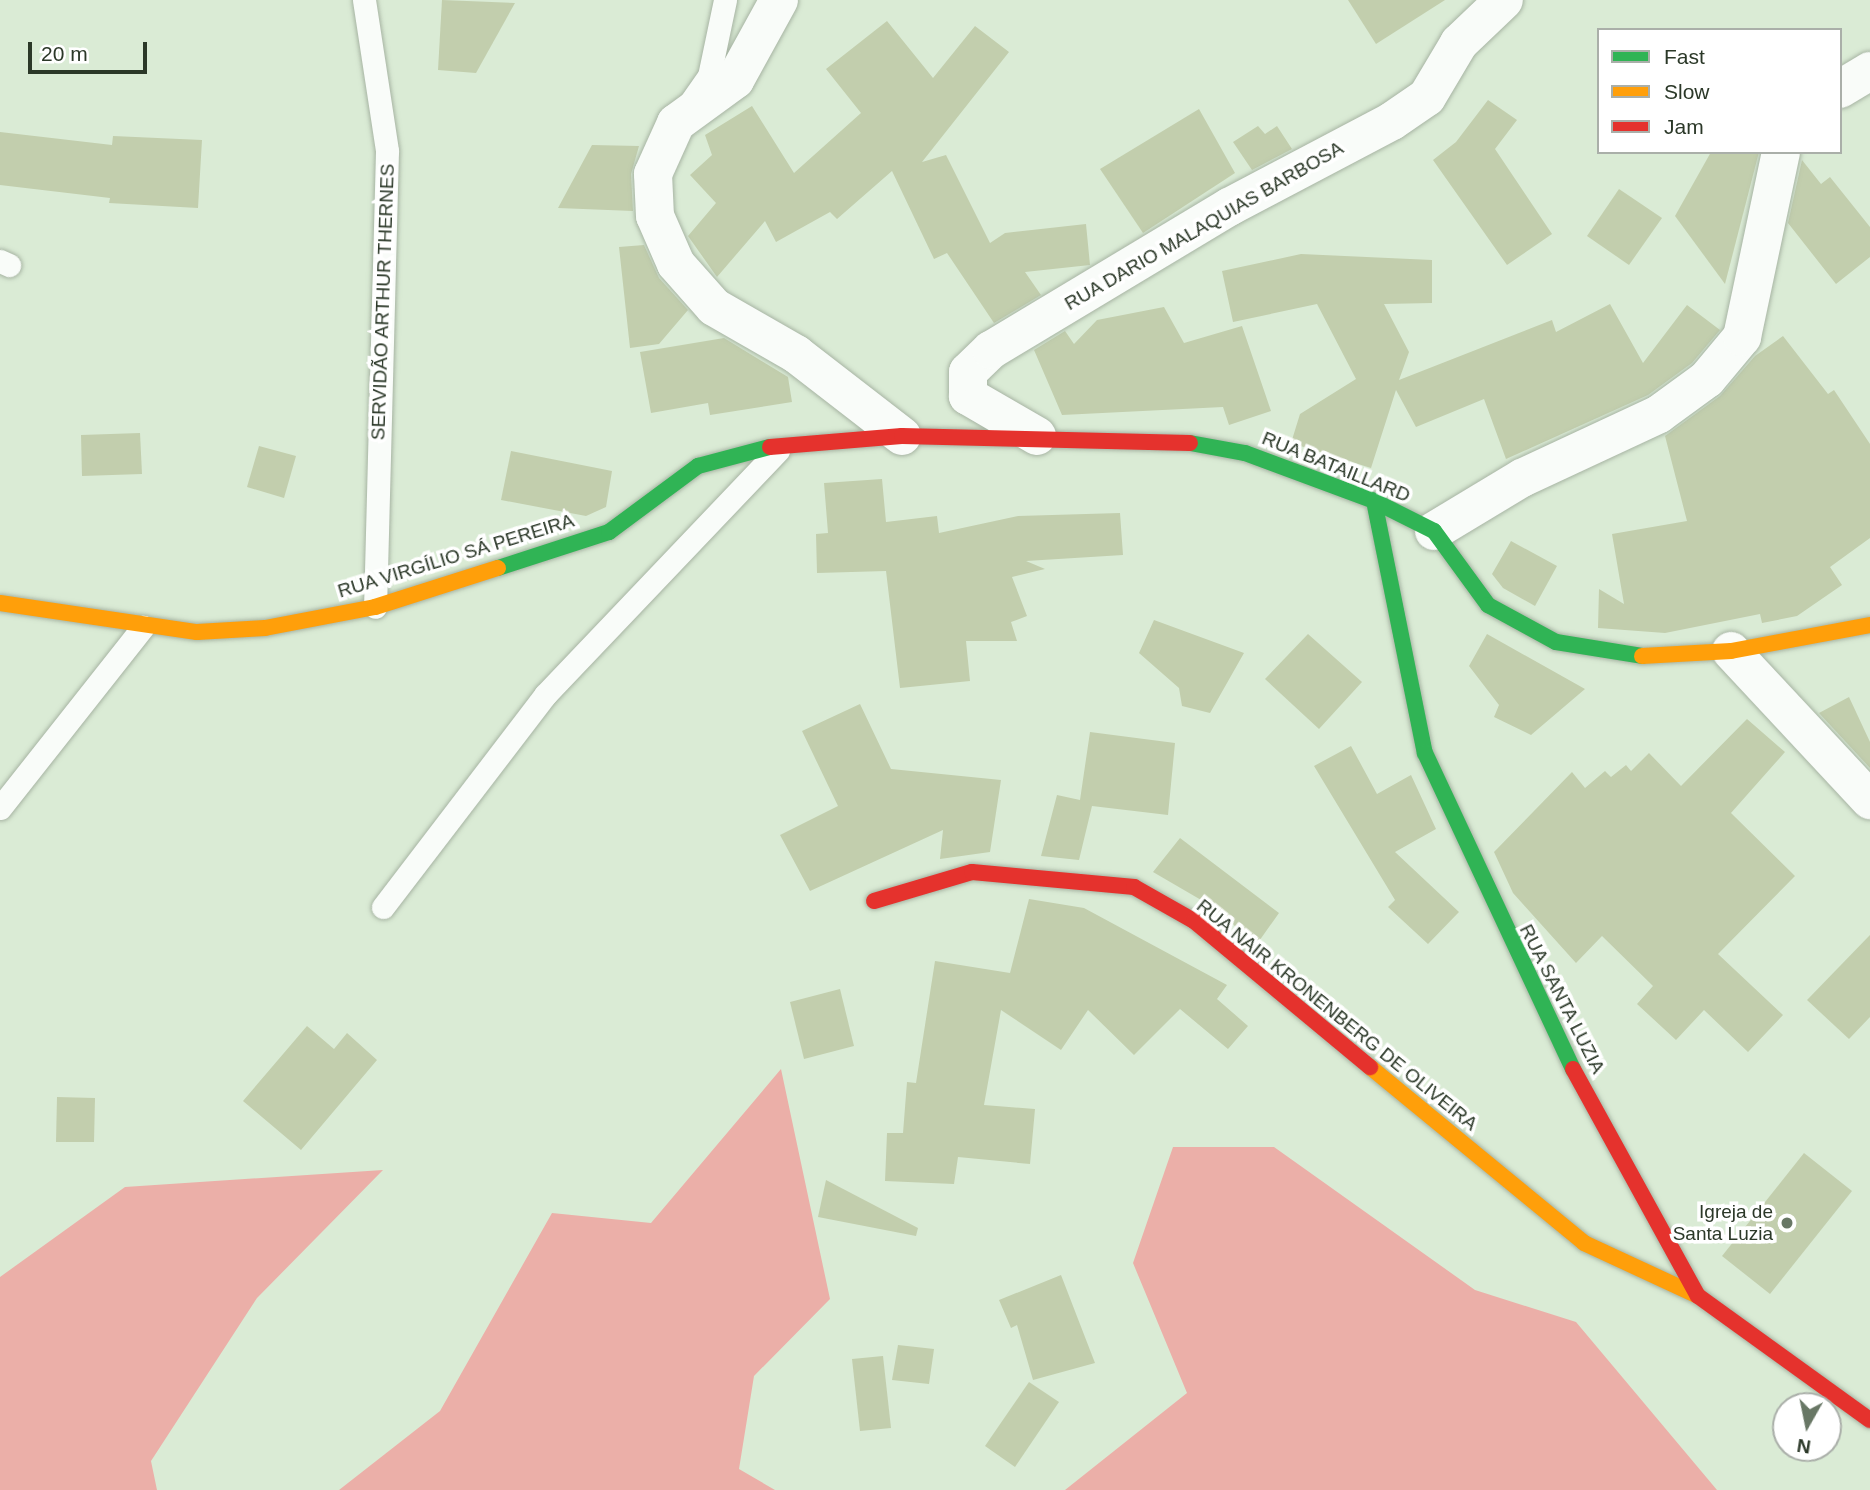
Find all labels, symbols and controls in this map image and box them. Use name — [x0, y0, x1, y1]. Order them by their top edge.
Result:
scale bar — [32, 28, 150, 72]
legend — [1597, 28, 1842, 154]
text: 20 m — [41, 42, 88, 65]
text: Fast — [1664, 45, 1705, 68]
text: Slow — [1664, 80, 1710, 103]
text: Jam — [1664, 115, 1704, 138]
street label: RUA DARIO MALAQUIAS BARBOSA — [1060, 136, 1348, 316]
street label: SERVIDÃO ARTHUR THERNES — [367, 163, 399, 441]
street label: RUA BATAILLARD — [1258, 427, 1414, 507]
street label: RUA VIRGÍLIO SÁ PEREIRA — [335, 509, 577, 603]
street label: RUA NAIR KRONENBERG DE OLIVEIRA — [1192, 894, 1482, 1136]
street label: RUA SANTA LUZIA — [1514, 920, 1610, 1078]
place label: Igreja de Santa Luzia — [1673, 1201, 1773, 1245]
marker: Igreja de Santa Luzia — [1779, 1215, 1795, 1231]
north arrow — [1772, 1392, 1842, 1462]
text: N — [1796, 1435, 1812, 1458]

